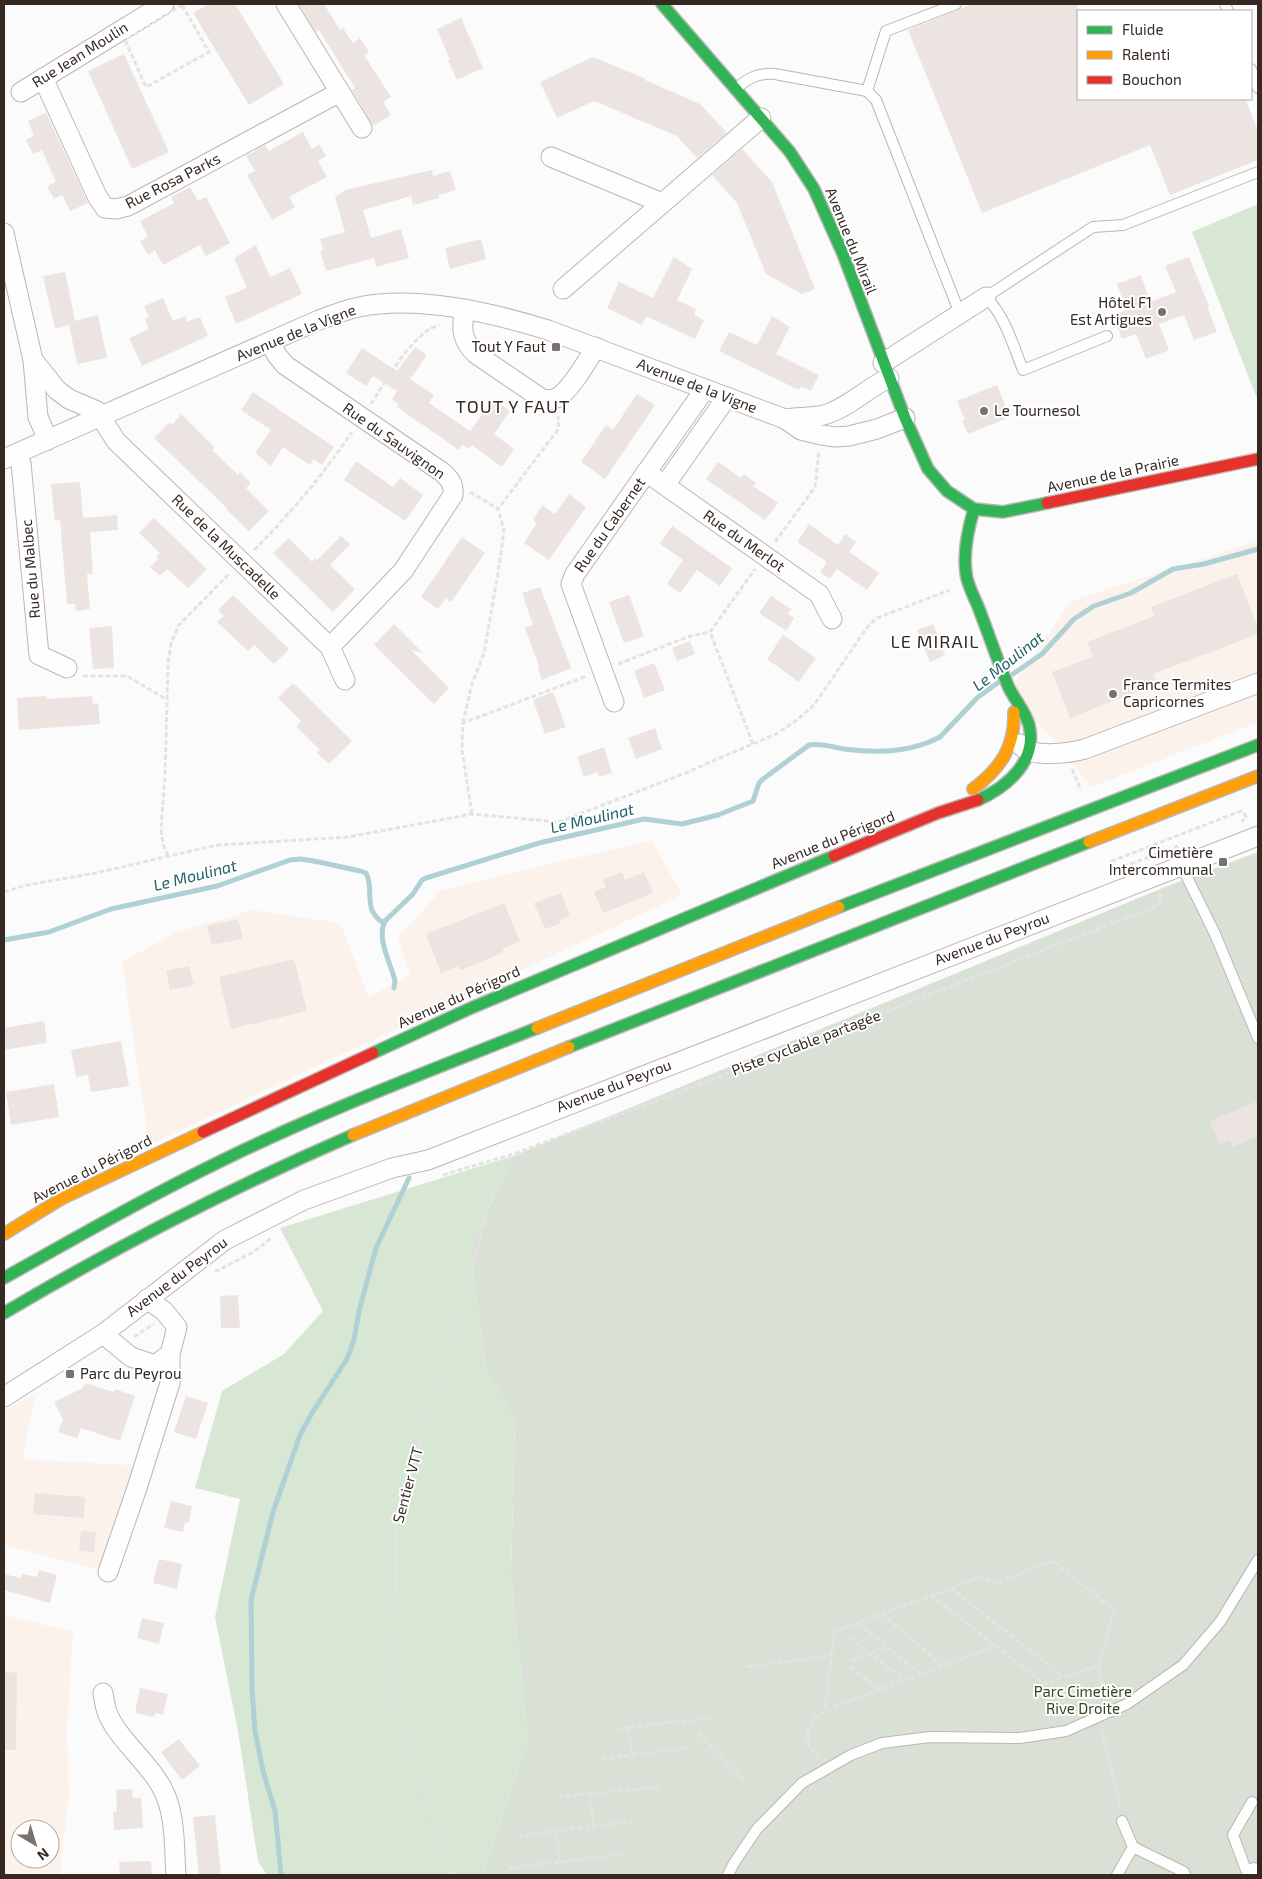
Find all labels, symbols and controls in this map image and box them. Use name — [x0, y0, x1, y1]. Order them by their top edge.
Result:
legend — [1077, 10, 1252, 100]
street label: Rue Jean Moulin — [28, 18, 131, 91]
text: Fluide — [1122, 20, 1163, 38]
text: Ralenti — [1122, 45, 1170, 63]
text: Bouchon — [1122, 70, 1182, 88]
street label: Rue Rosa Parks — [122, 148, 223, 212]
street label: Avenue du Mirail — [822, 185, 882, 297]
place label: Hôtel F1 Est Artigues — [1070, 293, 1152, 328]
street label: Avenue de la Vigne — [233, 300, 358, 364]
marker: Hôtel F1 Est Artigues — [1156, 306, 1168, 318]
place label: Tout Y Faut — [472, 337, 546, 355]
marker: Tout Y Faut — [550, 341, 562, 353]
street label: Avenue de la Vigne — [635, 354, 760, 416]
district label: TOUT Y FAUT — [456, 395, 570, 417]
street label: Rue du Sauvignon — [340, 398, 449, 482]
place label: Le Tournesol — [994, 401, 1081, 419]
marker: Le Tournesol — [978, 405, 990, 417]
street label: Avenue de la Prairie — [1045, 450, 1180, 496]
street label: Rue du Cabernet — [570, 473, 649, 575]
street label: Rue de la Muscadelle — [169, 490, 285, 603]
street label: Rue du Merlot — [700, 505, 789, 575]
street label: Rue du Malbec — [17, 519, 43, 619]
water label: Le Moulinat — [968, 626, 1048, 694]
district label: LE MIRAIL — [890, 630, 980, 652]
place label: France Termites Capricornes — [1123, 675, 1231, 710]
marker: France Termites Capricornes — [1107, 688, 1119, 700]
water label: Le Moulinat — [548, 798, 637, 836]
street label: Avenue du Périgord — [768, 806, 897, 872]
place label: Cimetière Intercommunal — [1109, 843, 1214, 878]
water label: Le Moulinat — [151, 855, 240, 894]
marker: Cimetière Intercommunal — [1217, 856, 1229, 868]
street label: Avenue du Peyrou — [932, 908, 1052, 968]
street label: Avenue du Périgord — [395, 961, 523, 1031]
street label: Piste cyclable partagée — [729, 1005, 883, 1079]
street label: Avenue du Peyrou — [554, 1055, 674, 1115]
street label: Avenue du Périgord — [29, 1130, 154, 1206]
street label: Avenue du Peyrou — [122, 1232, 230, 1320]
place label: Parc du Peyrou — [80, 1364, 182, 1382]
marker: Parc du Peyrou — [64, 1368, 76, 1380]
street label: Sentier VTT — [388, 1445, 426, 1525]
park label: Parc Cimetière Rive Droite — [1034, 1682, 1132, 1717]
north arrow — [10, 1819, 60, 1869]
text: N — [34, 1845, 53, 1864]

